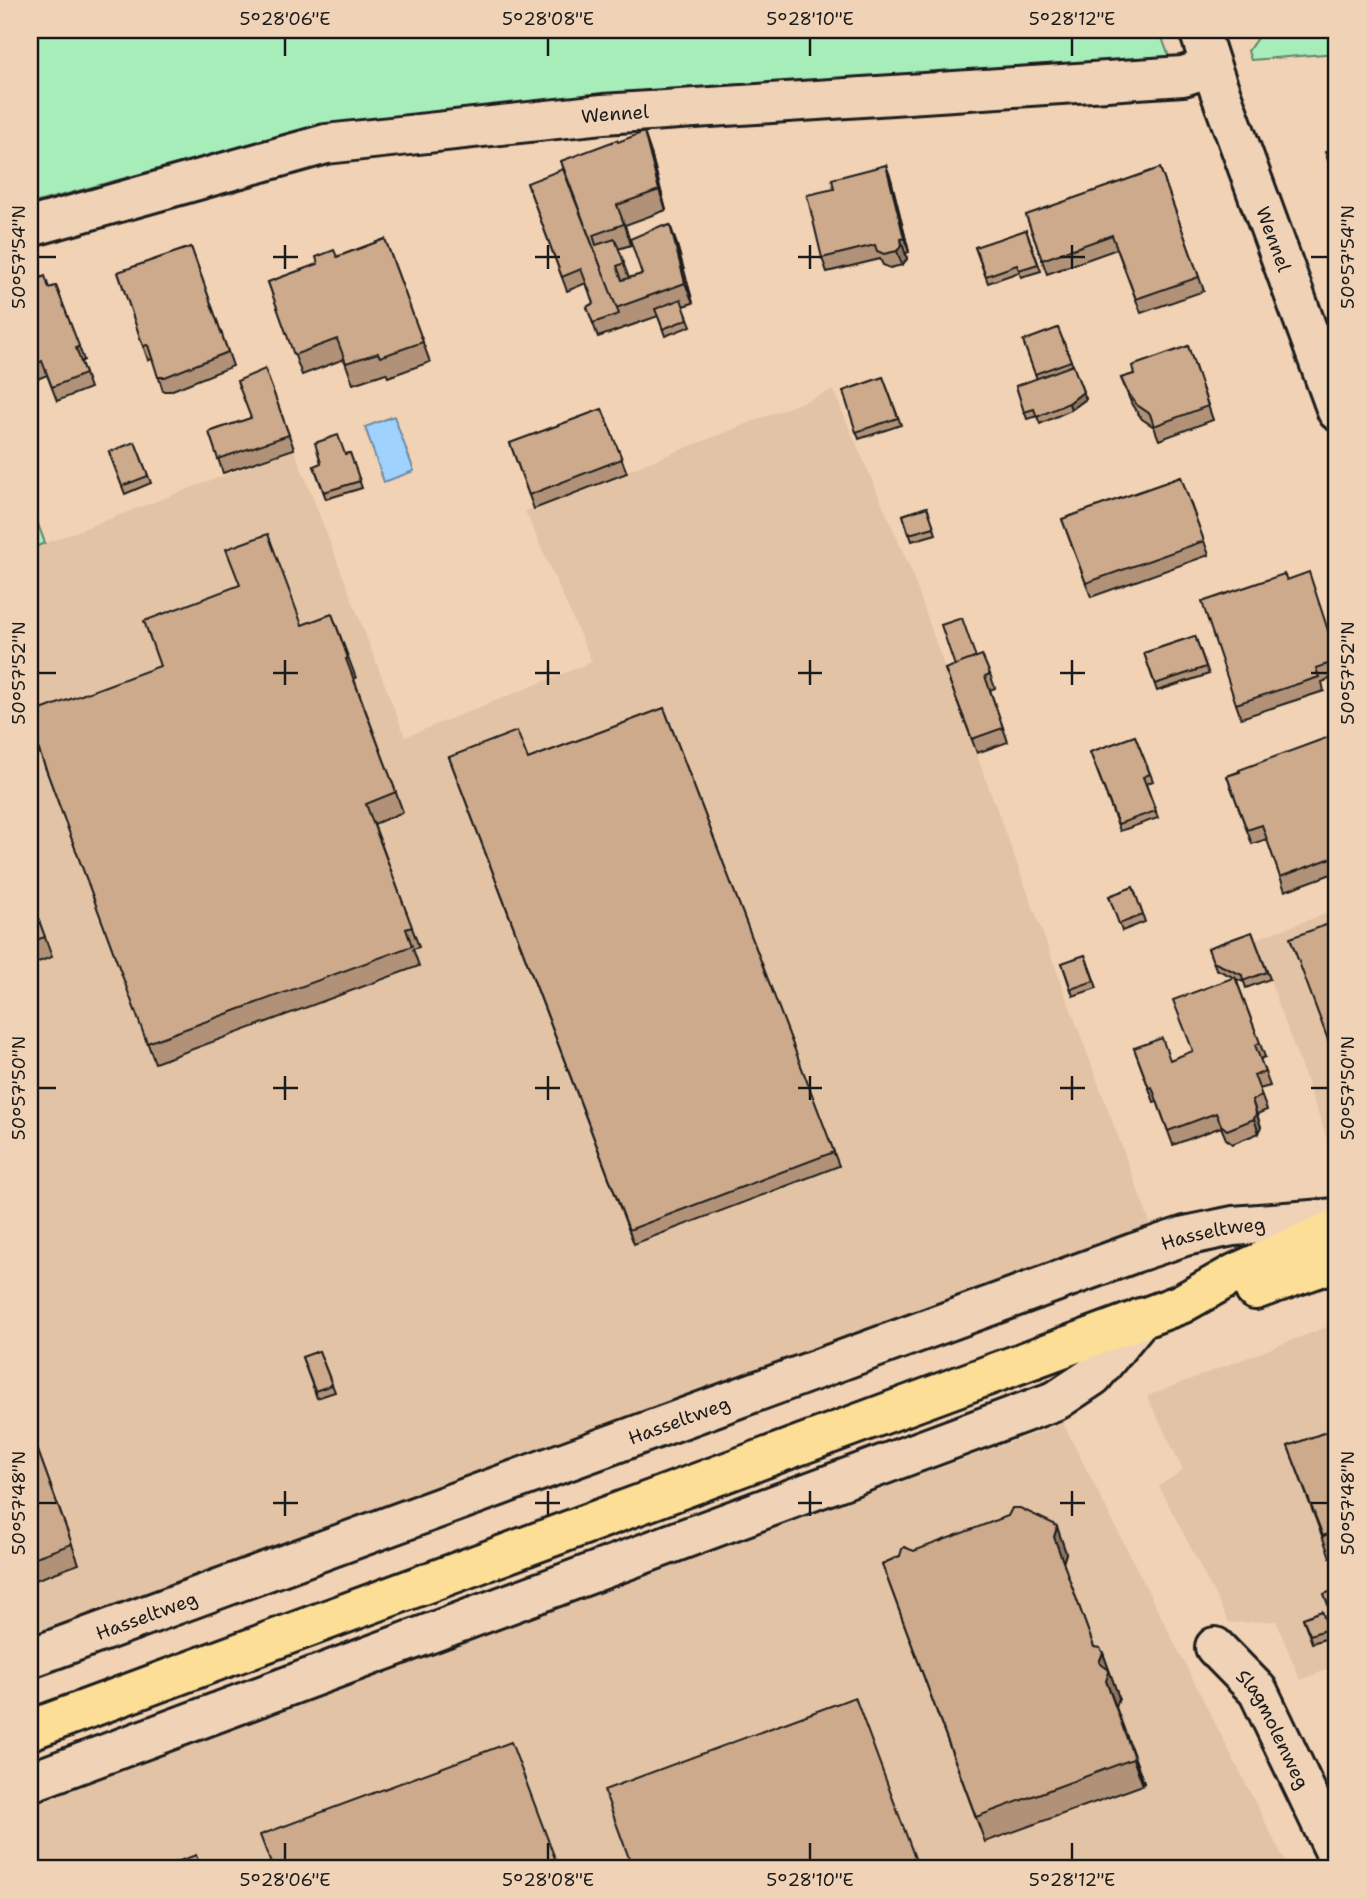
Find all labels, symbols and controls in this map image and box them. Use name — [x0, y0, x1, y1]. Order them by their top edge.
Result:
text: 5°28'06"E — [239, 7, 331, 31]
text: 5°28'08"E — [502, 7, 594, 31]
text: 5°28'10"E — [766, 7, 854, 31]
text: 5°28'12"E — [1029, 7, 1115, 31]
street label: Wennel — [580, 99, 650, 129]
street label: Wennel — [1251, 203, 1297, 275]
text: 50°57'54"N — [7, 205, 31, 309]
text: 50°57'54"N — [1336, 205, 1360, 309]
text: 50°57'52"N — [7, 621, 31, 725]
text: 50°57'52"N — [1336, 621, 1360, 725]
text: 50°57'50"N — [7, 1036, 31, 1140]
text: 50°57'50"N — [1336, 1036, 1360, 1140]
street label: Hasseltweg — [1157, 1211, 1266, 1256]
street label: Hasseltweg — [624, 1390, 733, 1450]
text: 50°57'48"N — [7, 1451, 31, 1555]
text: 50°57'48"N — [1336, 1451, 1360, 1555]
street label: Hasseltweg — [92, 1585, 201, 1645]
street label: Slagmolenweg — [1231, 1664, 1316, 1793]
text: 5°28'06"E — [239, 1868, 331, 1892]
text: 5°28'08"E — [502, 1868, 594, 1892]
text: 5°28'10"E — [766, 1868, 854, 1892]
text: 5°28'12"E — [1029, 1868, 1115, 1892]

